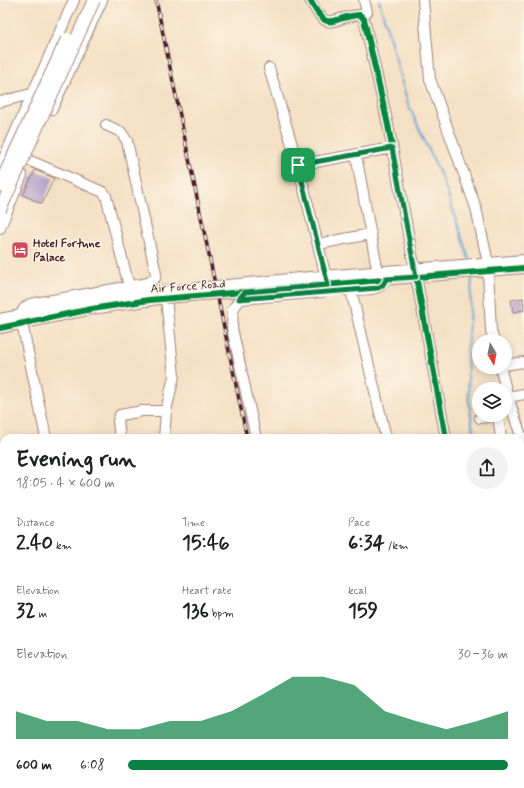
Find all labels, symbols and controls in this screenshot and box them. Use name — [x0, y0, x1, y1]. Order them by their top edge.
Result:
pin — [281, 148, 315, 182]
icon: arrive — [287, 154, 309, 176]
place label: Hotel Fortune Palace — [33, 236, 100, 266]
hotel icon: Hotel Fortune Palace — [10, 240, 30, 260]
street label: Air Force Road — [150, 276, 226, 298]
north arrow — [472, 334, 512, 374]
map controls — [472, 334, 512, 422]
button: layers — [472, 382, 512, 422]
text: Evening run — [16, 446, 136, 474]
button: share — [466, 447, 508, 489]
text: 18:05 · 4 × 600 m — [16, 475, 115, 492]
text: Distance — [16, 516, 55, 530]
text: Time — [182, 516, 205, 530]
text: Pace — [348, 516, 370, 530]
text: 2.40 — [16, 530, 53, 557]
text: 15:46 — [182, 530, 230, 557]
text: 6:34 — [348, 530, 385, 557]
text: km — [53, 539, 72, 553]
text: /km — [385, 539, 409, 553]
text: Elevation — [16, 584, 59, 598]
text: Heart rate — [182, 584, 231, 598]
text: kcal — [348, 584, 366, 598]
text: 32 — [16, 598, 36, 625]
text: 136 — [182, 598, 209, 625]
text: 159 — [348, 598, 378, 625]
text: m — [36, 607, 47, 621]
text: bpm — [209, 607, 234, 621]
text: Elevation — [16, 646, 67, 663]
text: 30–36 m — [458, 646, 508, 663]
text: 600 m — [16, 757, 52, 774]
text: 6:08 — [80, 757, 105, 774]

